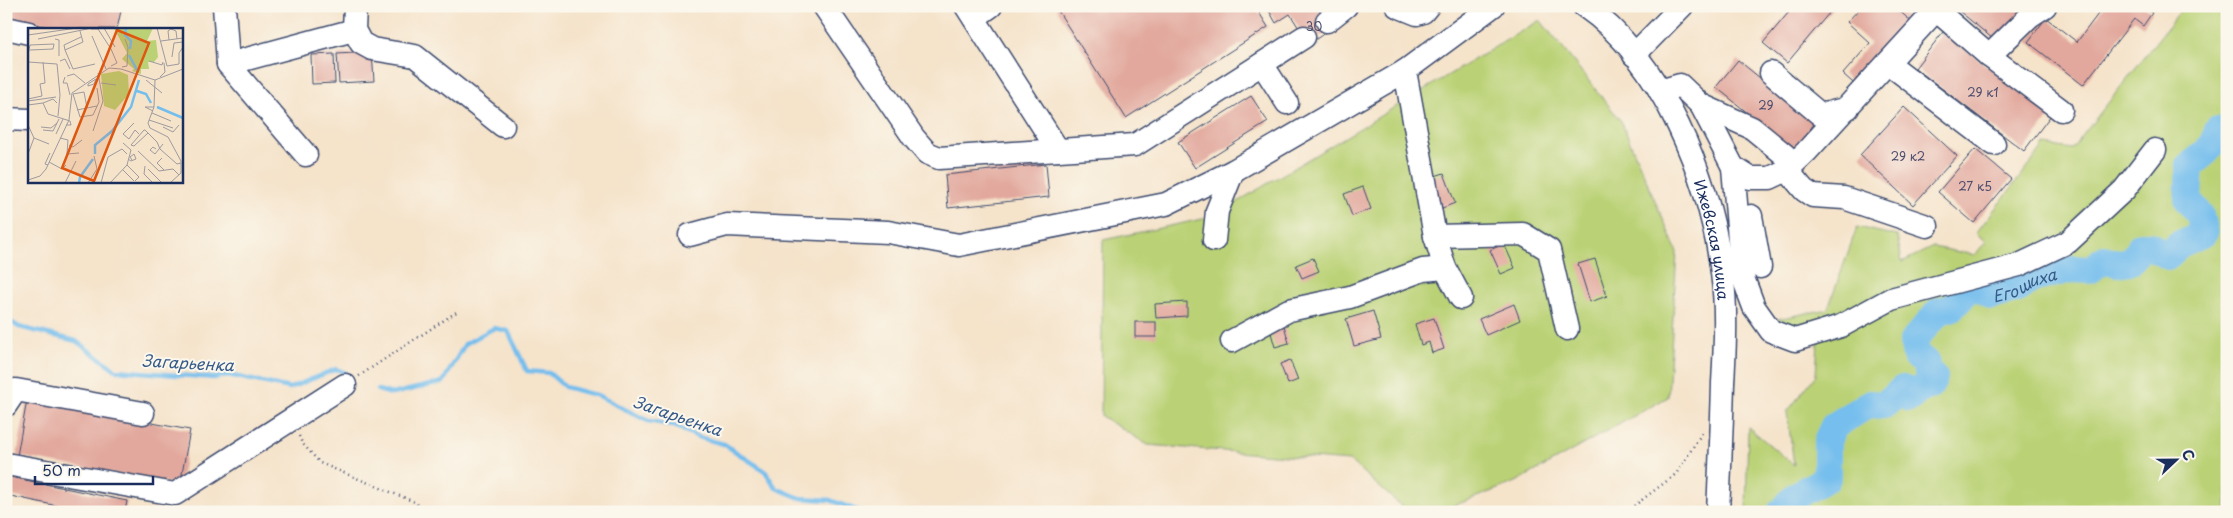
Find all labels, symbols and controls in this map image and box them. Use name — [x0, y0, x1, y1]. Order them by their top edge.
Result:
house number: 30 — [1306, 17, 1323, 35]
inset map — [28, 28, 182, 182]
house number: 29 к1 — [1967, 83, 1999, 101]
house number: 29 — [1758, 96, 1774, 114]
house number: 29 к2 — [1891, 147, 1925, 165]
street label: Ижевская улица — [1689, 176, 1736, 301]
house number: 27 к5 — [1958, 177, 1992, 195]
water label: Егошиха — [1990, 261, 2060, 308]
water label: Загарьенка — [141, 348, 236, 376]
water label: Загарьенка — [631, 389, 726, 442]
north arrow — [2150, 436, 2200, 486]
text: С — [2177, 446, 2200, 464]
scale bar — [35, 453, 152, 485]
text: 50 m — [42, 458, 81, 481]

